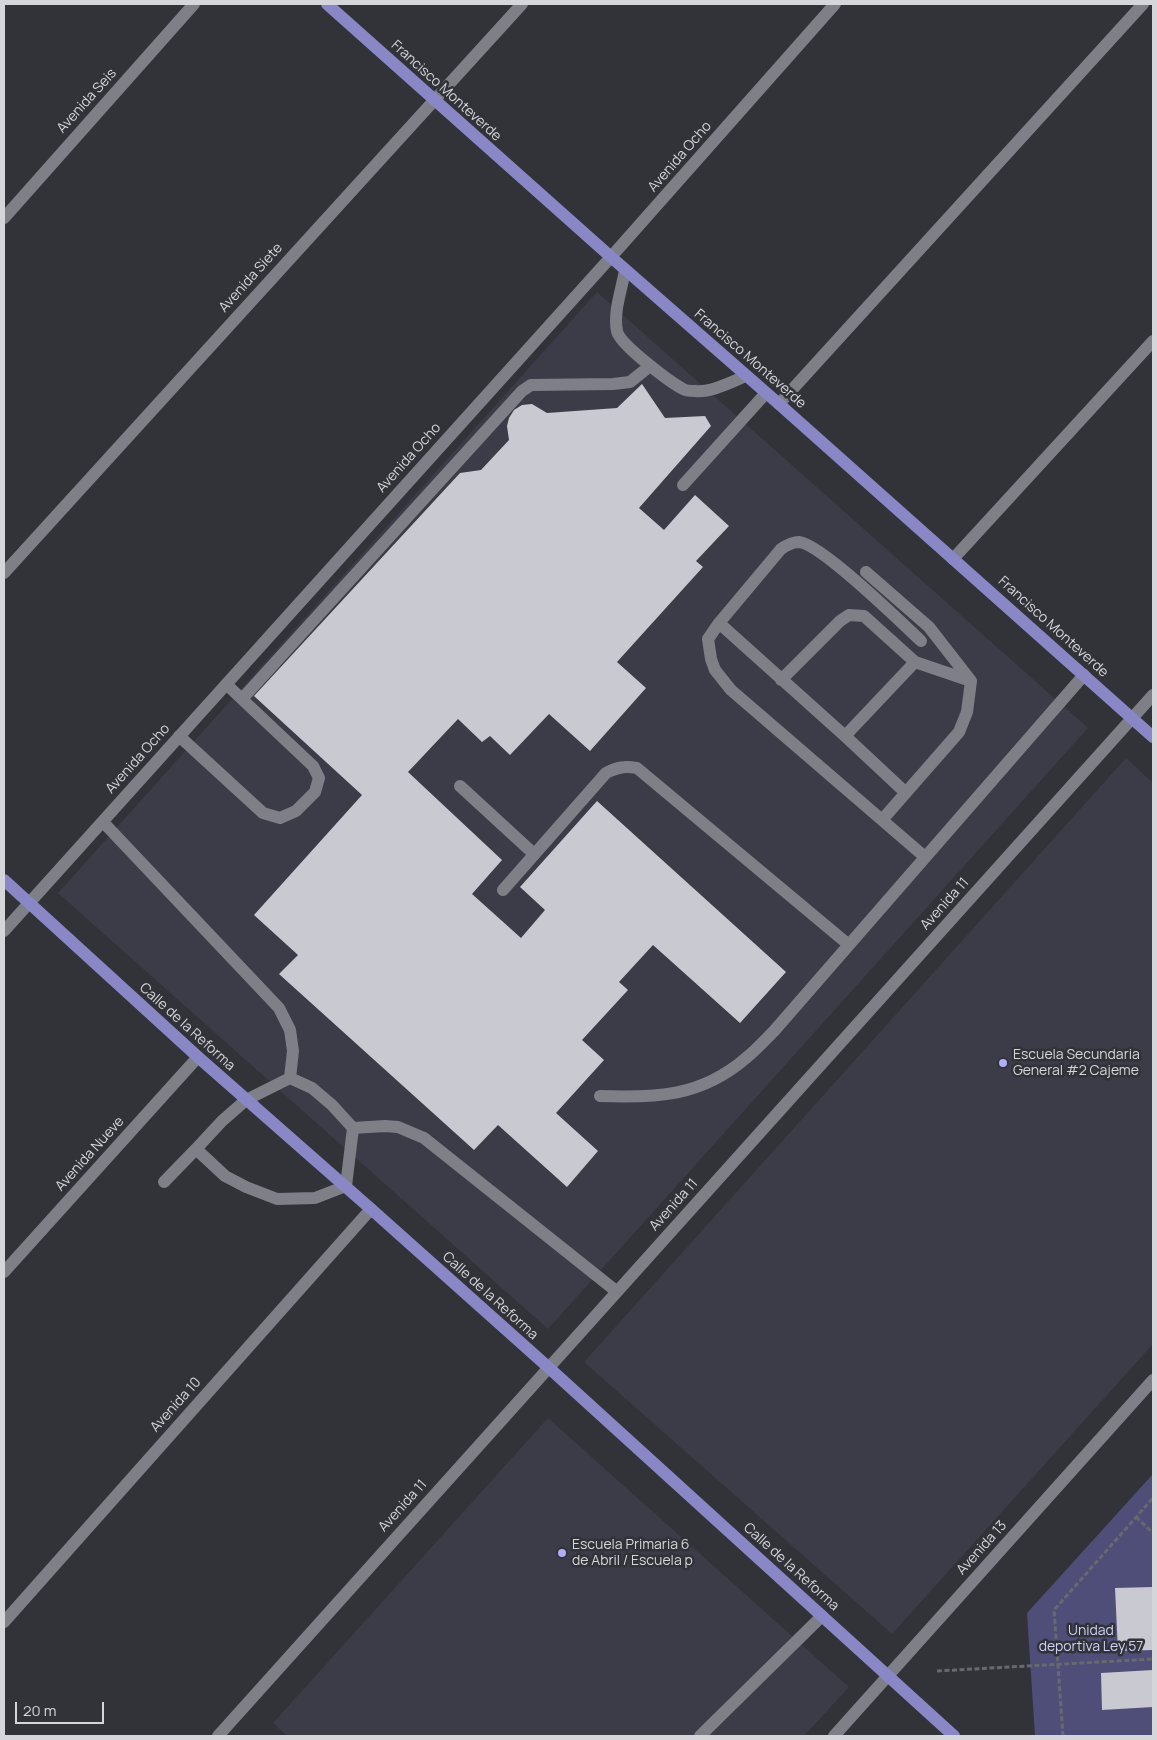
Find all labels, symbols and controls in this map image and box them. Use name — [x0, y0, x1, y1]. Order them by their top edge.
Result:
street label: Francisco Monteverde — [387, 37, 505, 145]
street label: Avenida Seis — [54, 65, 120, 137]
street label: Avenida Ocho — [645, 118, 715, 196]
street label: Avenida Siete — [216, 240, 286, 316]
street label: Francisco Monteverde — [691, 306, 809, 412]
street label: Avenida Ocho — [373, 420, 445, 496]
street label: Francisco Monteverde — [994, 573, 1112, 681]
street label: Avenida Ocho — [102, 721, 174, 797]
street label: Avenida 11 — [917, 874, 973, 934]
street label: Calle de la Reforma — [136, 980, 238, 1074]
place label: Escuela Secundaria General #2 Cajeme — [1013, 1047, 1140, 1080]
marker: Escuela Secundaria General #2 Cajeme — [997, 1057, 1009, 1069]
street label: Avenida Nueve — [52, 1113, 128, 1195]
street label: Avenida 11 — [646, 1175, 702, 1235]
street label: Calle de la Reforma — [439, 1249, 541, 1343]
street label: Avenida 10 — [147, 1374, 205, 1436]
street label: Avenida 11 — [375, 1476, 431, 1536]
street label: Avenida 13 — [953, 1518, 1011, 1578]
street label: Calle de la Reforma — [740, 1520, 842, 1614]
place label: Escuela Primaria 6 de Abril / Escuela p — [572, 1537, 693, 1570]
marker: Escuela Primaria 6 de Abril / Escuela p — [556, 1547, 568, 1559]
park label: Unidad deportiva Ley 57 — [1039, 1623, 1143, 1655]
scale bar — [18, 1692, 106, 1724]
text: 20 m — [23, 1700, 56, 1721]

